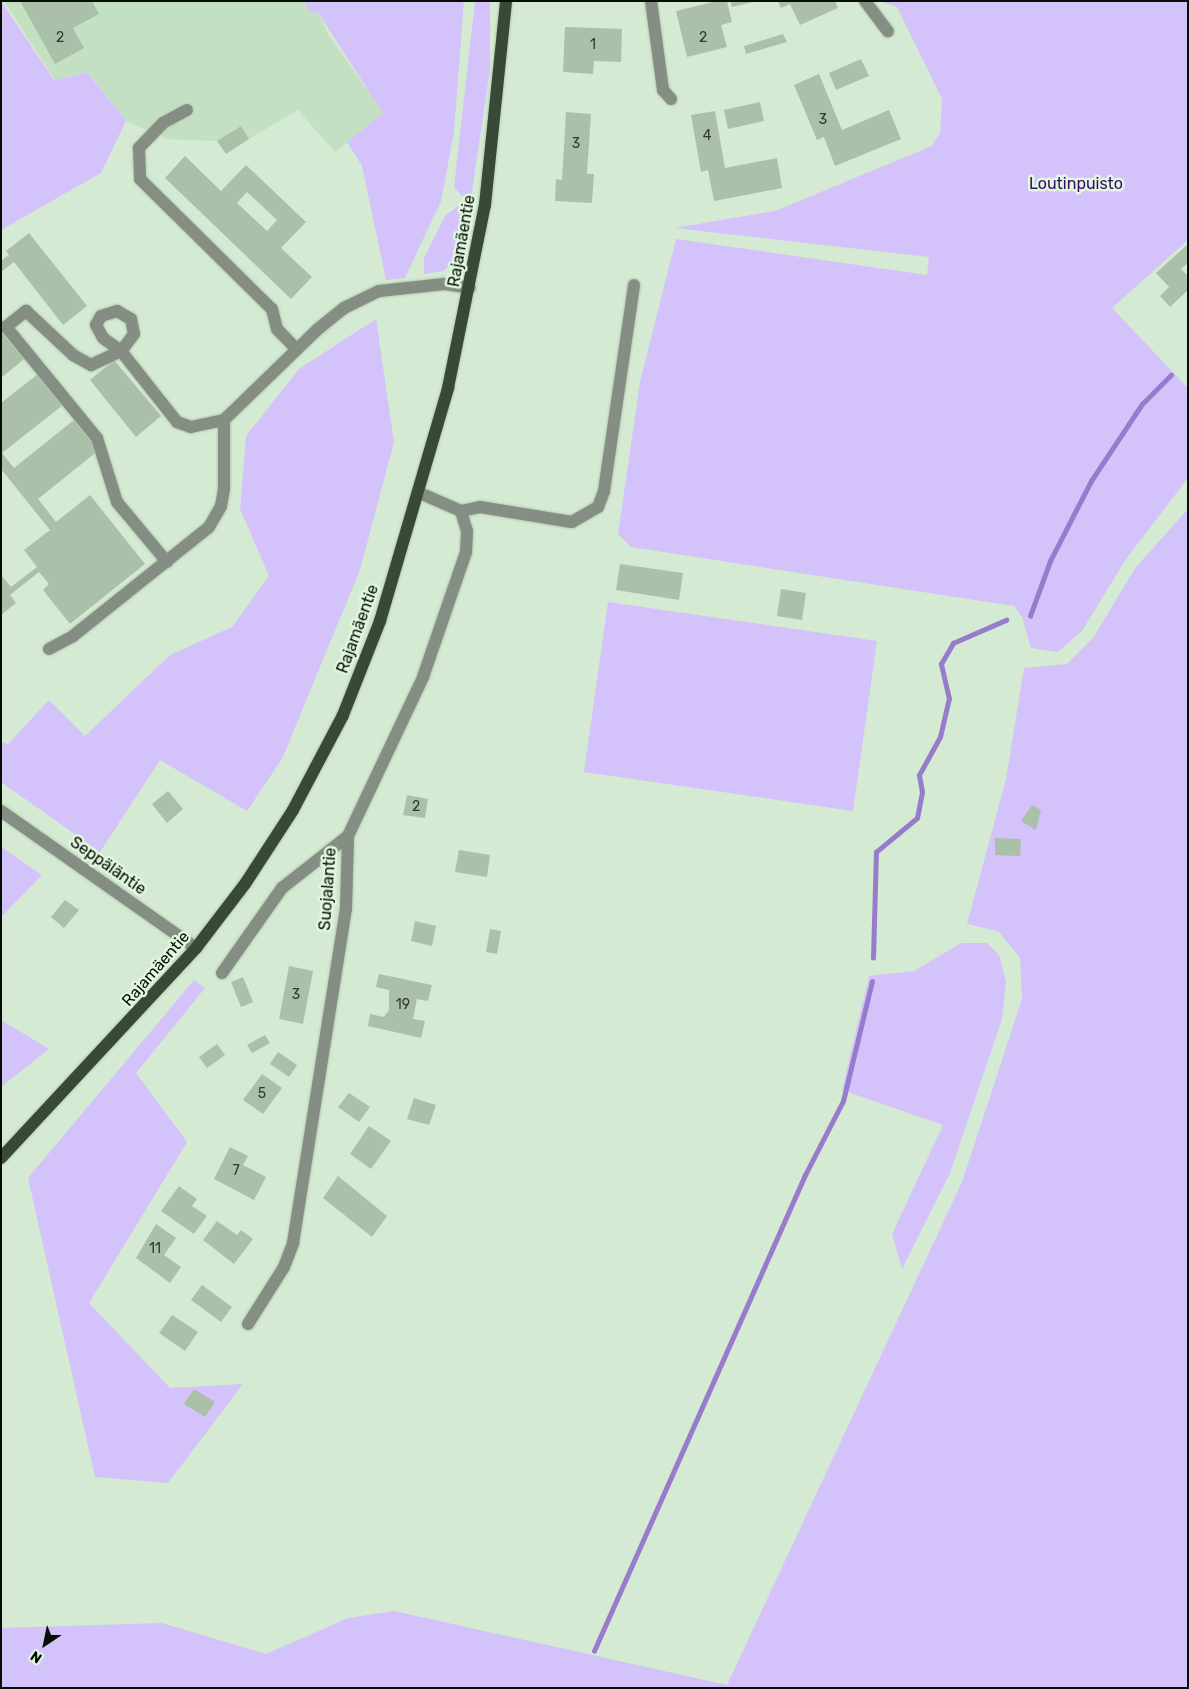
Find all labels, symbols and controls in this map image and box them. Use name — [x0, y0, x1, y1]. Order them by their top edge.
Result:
house number: 2 — [56, 30, 64, 46]
house number: 2 — [699, 30, 707, 46]
house number: 1 — [590, 37, 596, 53]
house number: 3 — [819, 112, 827, 128]
house number: 4 — [703, 128, 711, 144]
house number: 3 — [572, 136, 580, 152]
park label: Loutinpuisto — [1029, 174, 1123, 194]
street label: Rajamäentie — [444, 194, 480, 288]
street label: Rajamäentie — [333, 582, 383, 676]
house number: 2 — [412, 799, 420, 815]
street label: Seppäläntie — [66, 833, 150, 899]
street label: Suojalantie — [316, 847, 340, 931]
street label: Rajamäentie — [118, 928, 194, 1010]
house number: 3 — [292, 987, 300, 1003]
house number: 19 — [396, 997, 410, 1013]
house number: 5 — [258, 1086, 266, 1102]
house number: 7 — [232, 1163, 240, 1179]
house number: 11 — [149, 1241, 161, 1257]
north arrow — [20, 1619, 70, 1669]
text: N — [27, 1647, 45, 1667]

